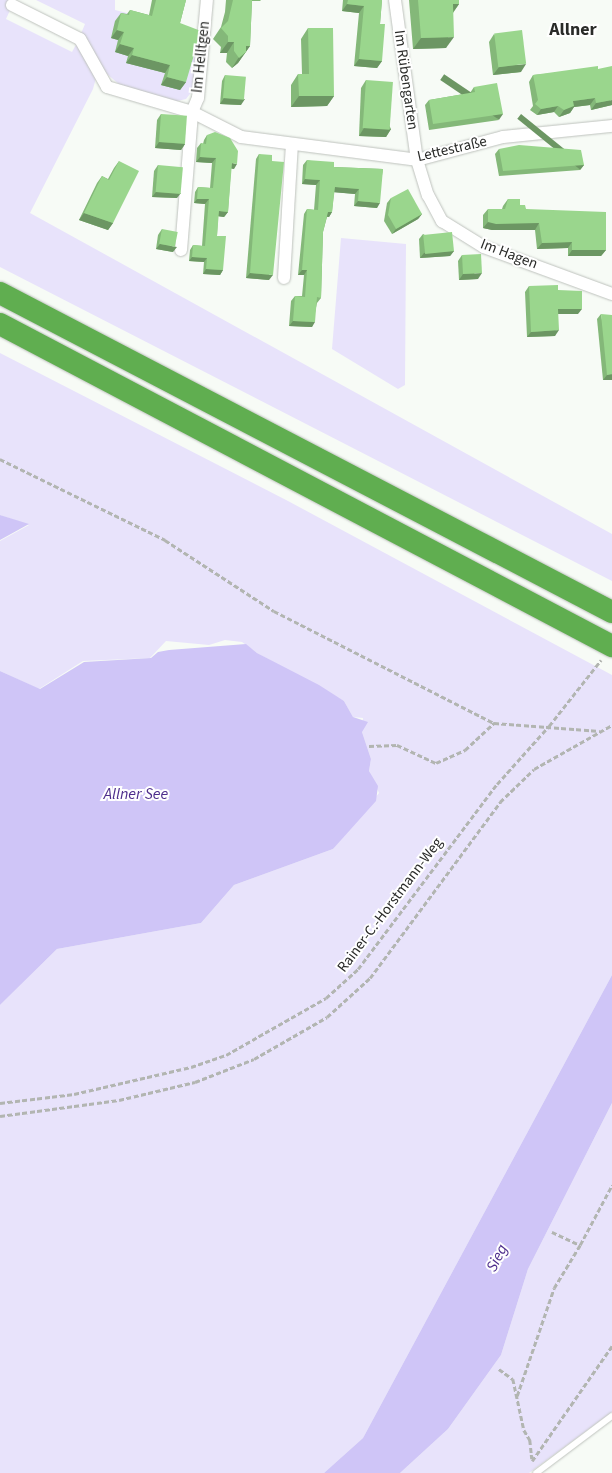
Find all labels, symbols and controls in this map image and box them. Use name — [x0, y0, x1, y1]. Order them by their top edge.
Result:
district label: Allner — [549, 19, 597, 41]
street label: Im Helltgen — [188, 20, 214, 94]
street label: Im Rübengarten — [390, 29, 422, 131]
street label: Lettestraße — [415, 132, 489, 166]
street label: Im Hagen — [478, 235, 540, 273]
water label: Allner See — [104, 784, 168, 804]
street label: Rainer-C.-Horstmann-Weg — [334, 834, 446, 976]
water label: Sieg — [482, 1241, 512, 1275]

